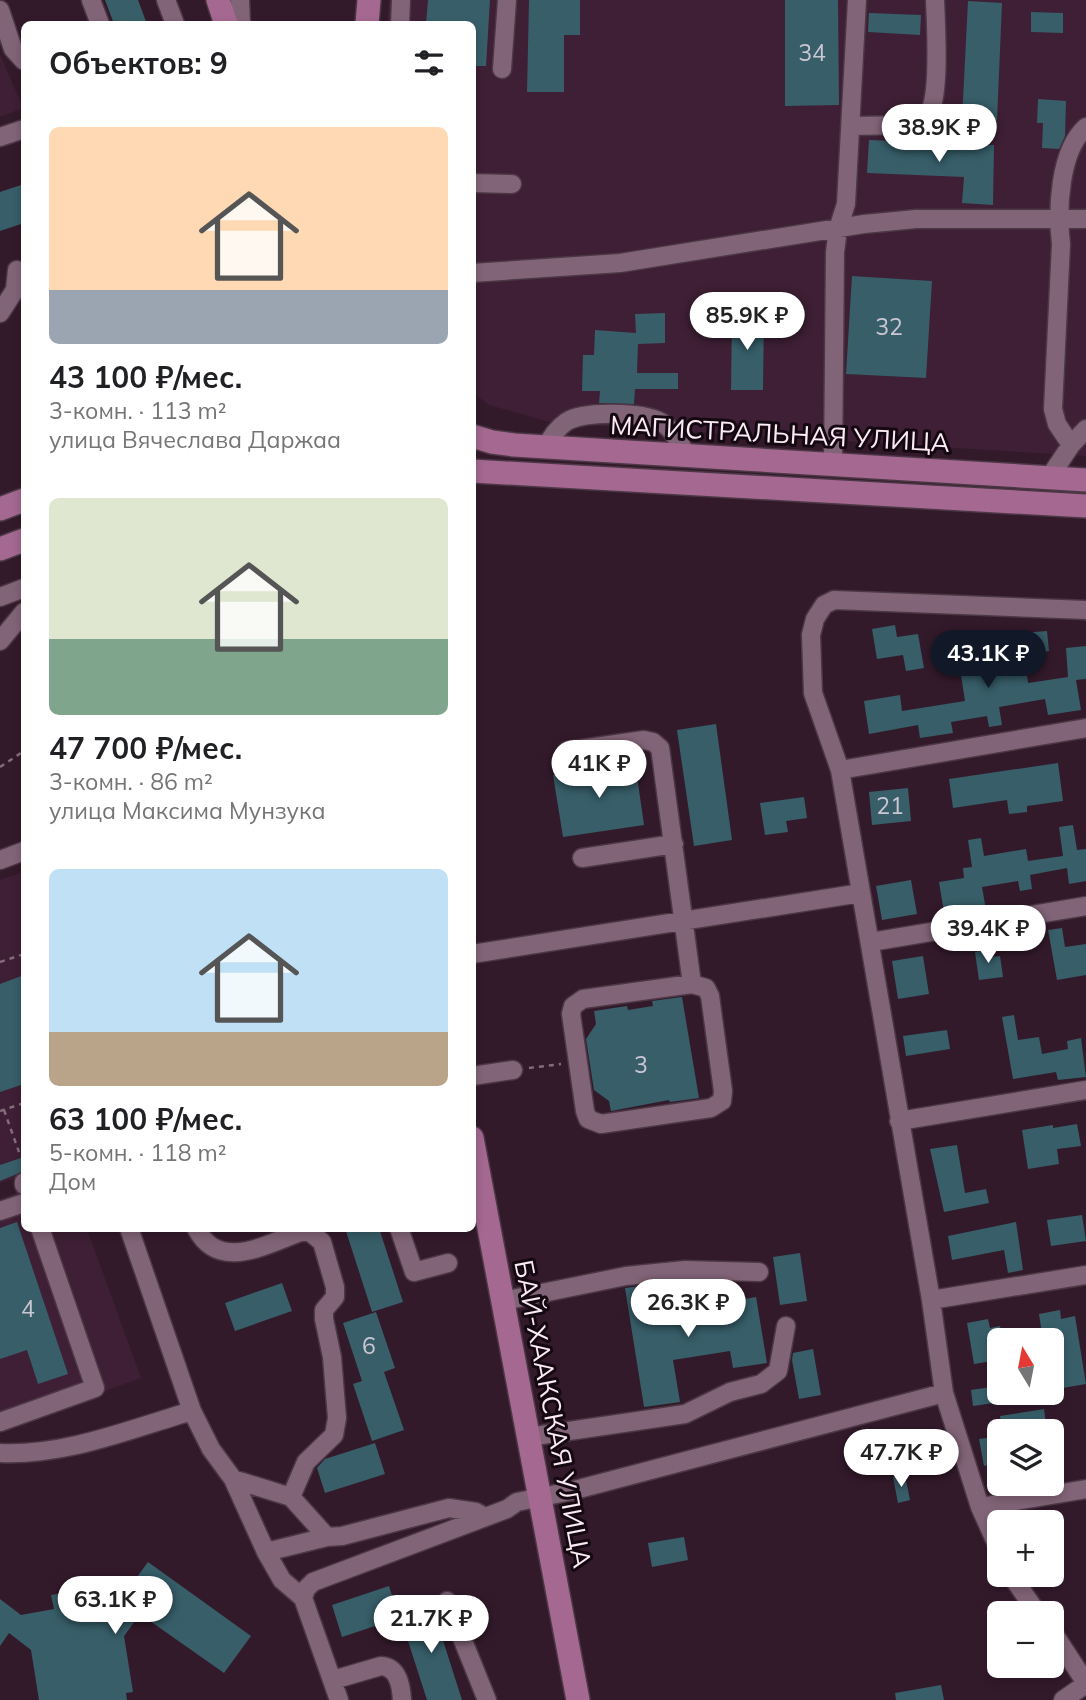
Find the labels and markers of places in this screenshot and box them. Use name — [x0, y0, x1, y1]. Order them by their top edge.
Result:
pin: 38.9K ₽ — [874, 104, 1004, 164]
pin: 85.9K ₽ — [682, 292, 812, 352]
pin: 43.1K ₽ — [923, 630, 1053, 690]
pin: 41K ₽ — [550, 740, 648, 800]
pin: 39.4K ₽ — [923, 906, 1053, 965]
pin: 26.3K ₽ — [623, 1280, 753, 1339]
pin: 47.7K ₽ — [836, 1430, 966, 1489]
pin: 63.1K ₽ — [50, 1576, 180, 1636]
pin: 21.7K ₽ — [366, 1596, 496, 1655]

